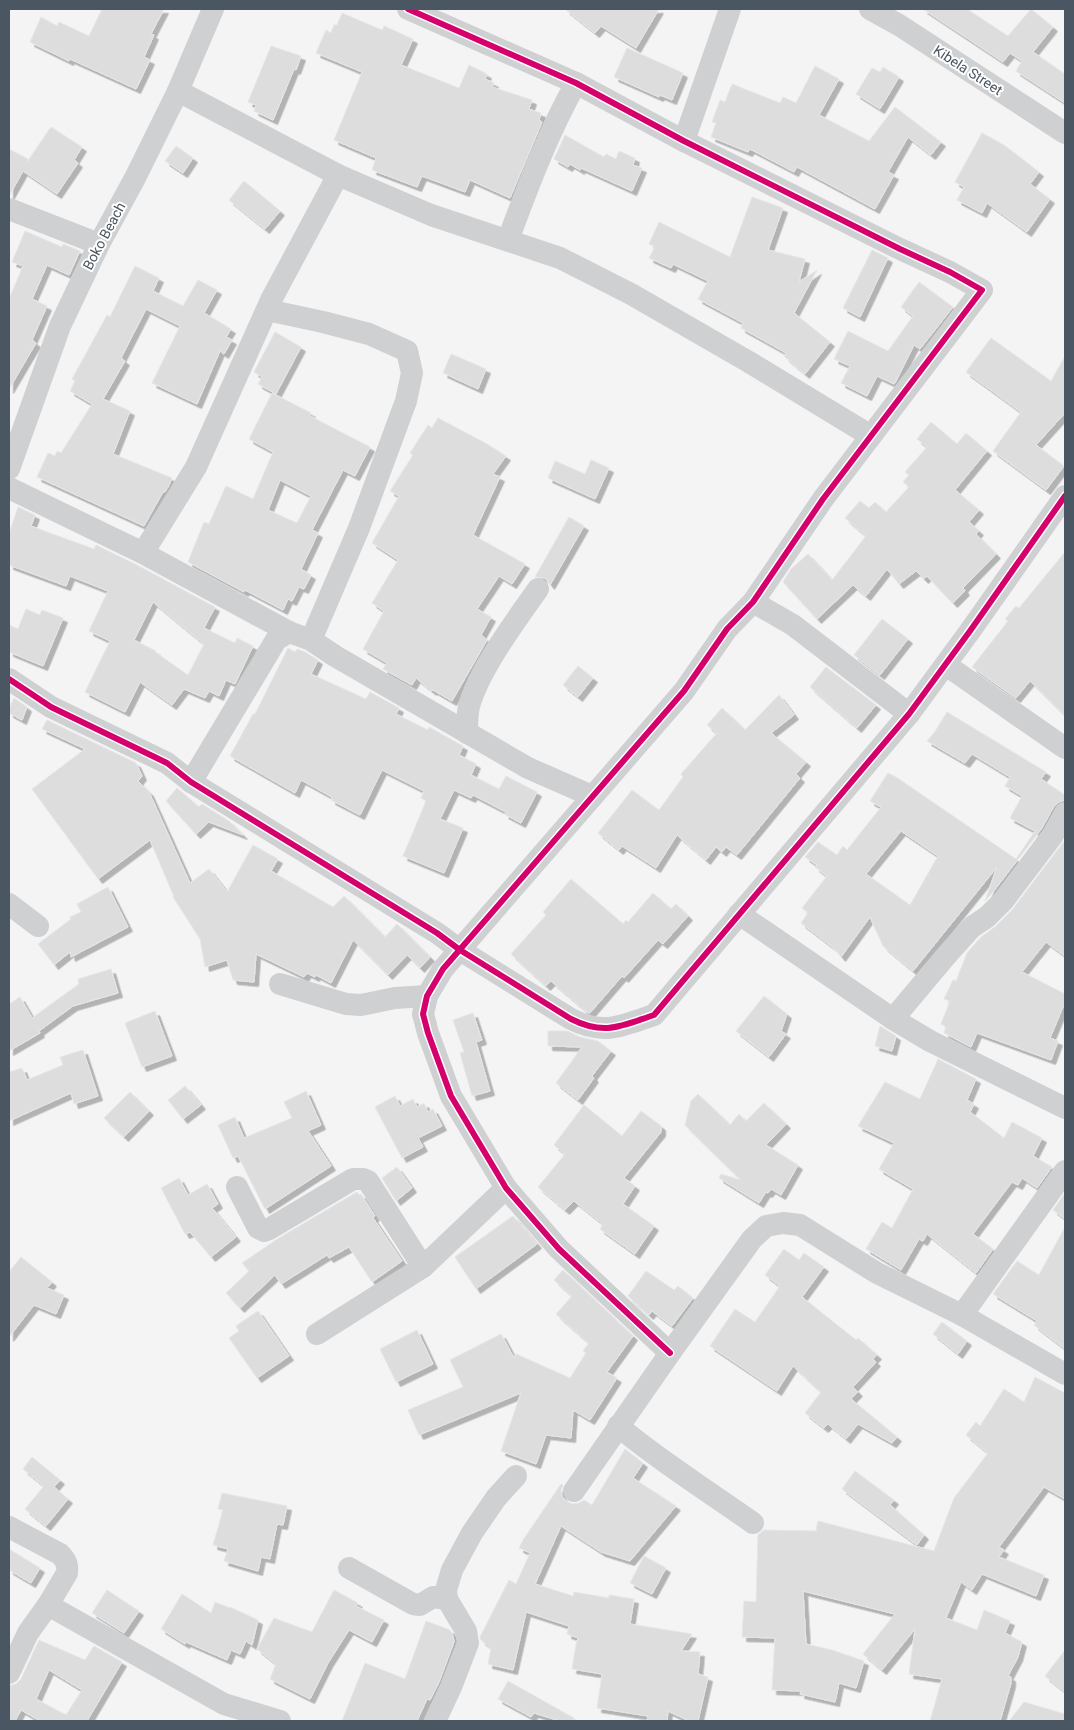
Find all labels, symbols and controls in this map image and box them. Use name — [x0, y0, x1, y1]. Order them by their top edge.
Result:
street label: Kibela Street — [931, 42, 1006, 98]
street label: Boko Beach — [80, 200, 128, 272]

